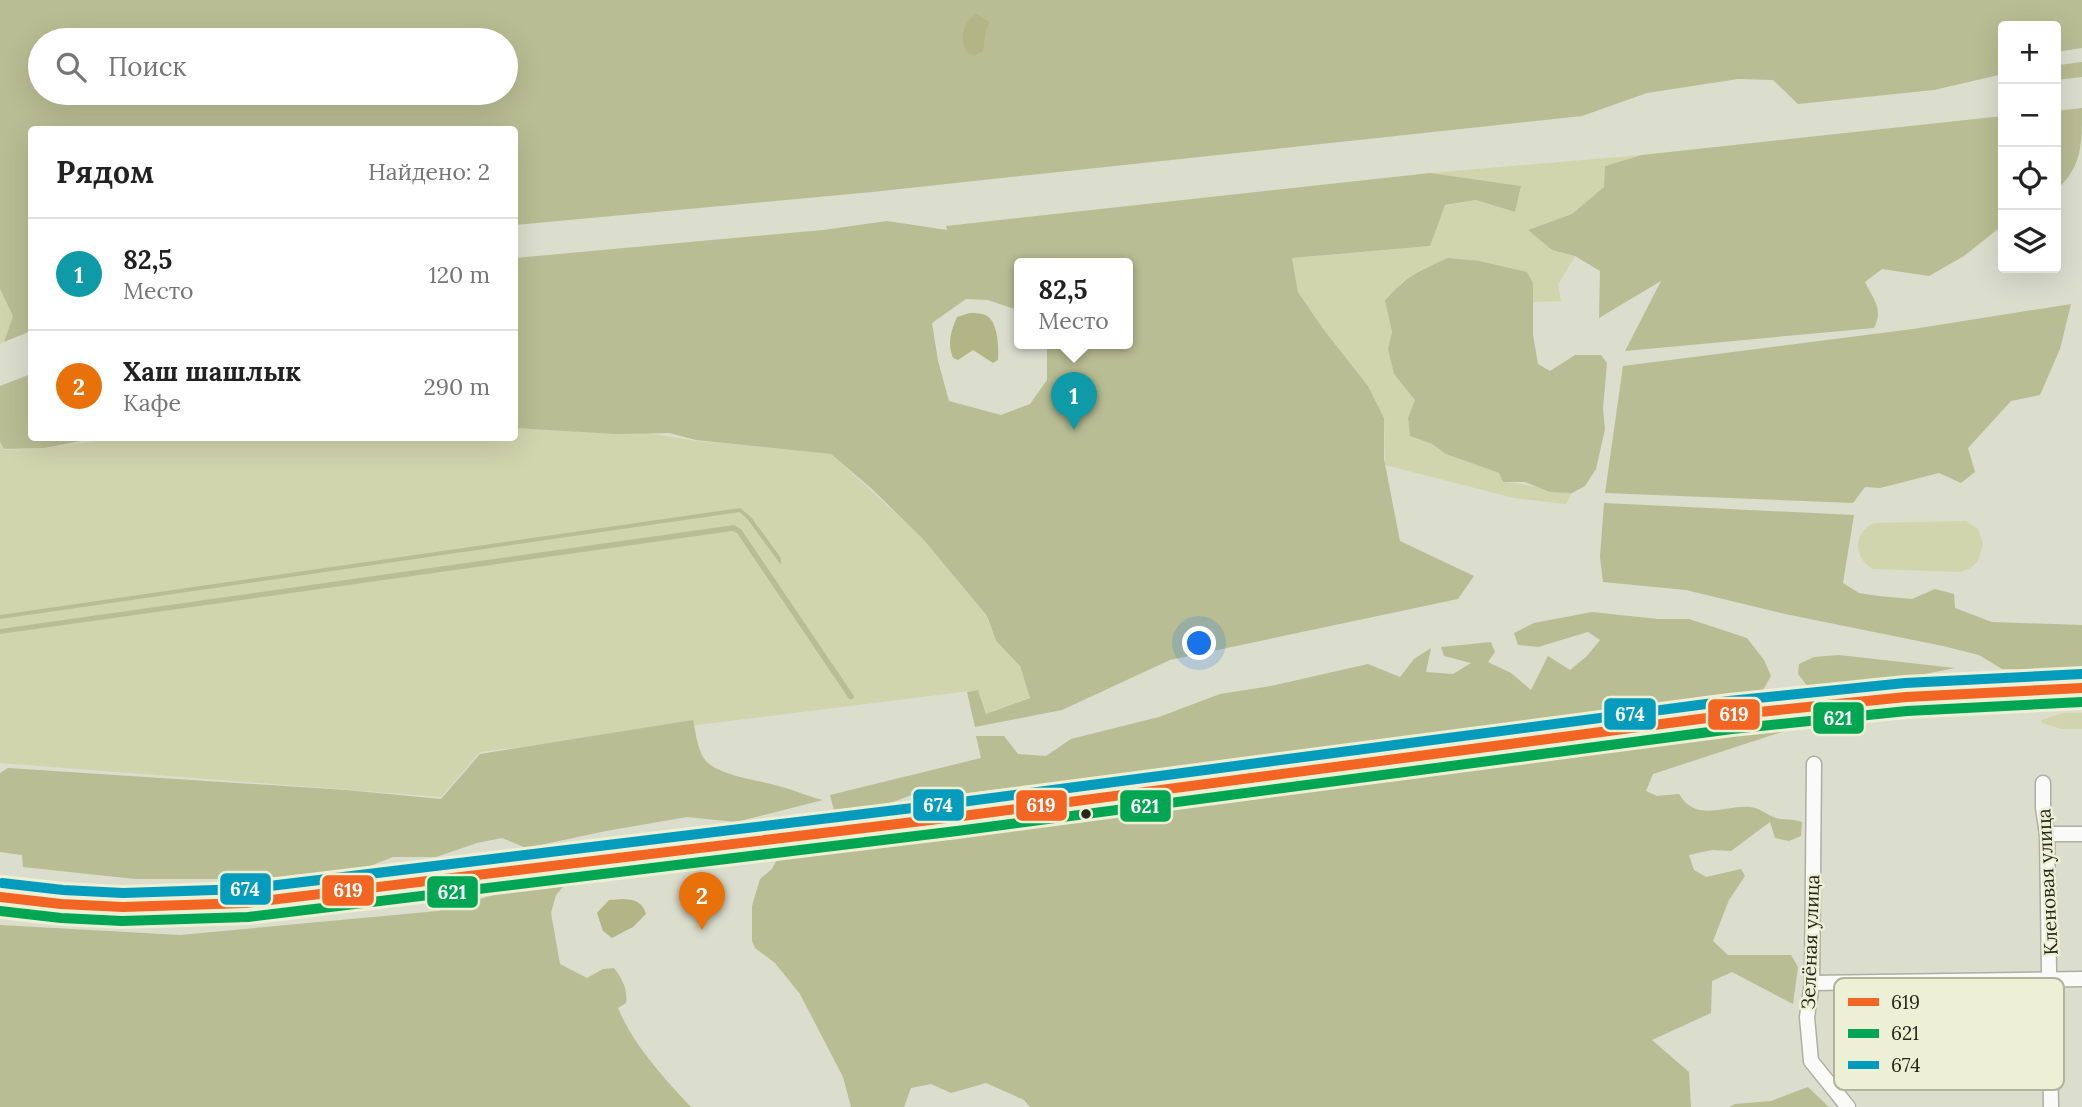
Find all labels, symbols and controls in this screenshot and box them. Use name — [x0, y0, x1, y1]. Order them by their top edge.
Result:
map controls — [1998, 21, 2061, 273]
button: + — [1998, 21, 2061, 84]
search box — [28, 28, 518, 105]
icon: search — [52, 48, 90, 86]
text: Поиск — [108, 50, 187, 83]
button: − — [1998, 84, 2061, 147]
button: locate — [1998, 147, 2061, 210]
text: Рядом — [56, 153, 154, 191]
text: Найдено: 2 — [368, 157, 490, 186]
button: layers — [1998, 210, 2061, 273]
text: 82,5 — [123, 243, 172, 276]
popup — [1014, 258, 1133, 349]
text: 1 — [74, 260, 84, 289]
text: 120 m — [428, 260, 490, 289]
text: 82,5 — [1038, 273, 1088, 306]
text: Место — [123, 276, 194, 305]
text: Место — [1038, 306, 1109, 335]
text: Хаш шашлык — [123, 355, 301, 388]
text: 2 — [73, 372, 85, 401]
text: 290 m — [423, 372, 490, 401]
pin: 1 — [1051, 372, 1097, 430]
text: Кафе — [123, 388, 181, 417]
your location — [1182, 626, 1216, 660]
line badge: 674 — [1603, 697, 1657, 731]
line badge: 619 — [1707, 698, 1761, 731]
line badge: 621 — [1812, 701, 1865, 735]
text: 674 — [1615, 702, 1645, 726]
text: 619 — [1719, 702, 1749, 726]
text: 621 — [1824, 706, 1852, 730]
line badge: 674 — [912, 788, 965, 822]
line badge: 619 — [1015, 789, 1068, 822]
line badge: 621 — [1119, 789, 1172, 823]
text: 674 — [923, 793, 953, 817]
text: 619 — [1026, 793, 1056, 817]
text: 621 — [1131, 794, 1159, 818]
unlabelled marker — [1079, 807, 1093, 821]
street label: Кленовая улица — [2031, 808, 2063, 956]
line badge: 674 — [219, 872, 272, 906]
pin: 2 — [679, 872, 725, 930]
line badge: 619 — [321, 874, 375, 907]
street label: Зелёная улица — [1796, 874, 1824, 1010]
line badge: 621 — [426, 875, 479, 909]
text: 674 — [230, 877, 260, 901]
text: 619 — [333, 878, 363, 902]
text: 621 — [438, 880, 466, 904]
legend — [1834, 978, 2064, 1090]
text: 619 — [1891, 990, 1920, 1014]
text: 621 — [1891, 1021, 1919, 1045]
text: 674 — [1891, 1053, 1921, 1077]

